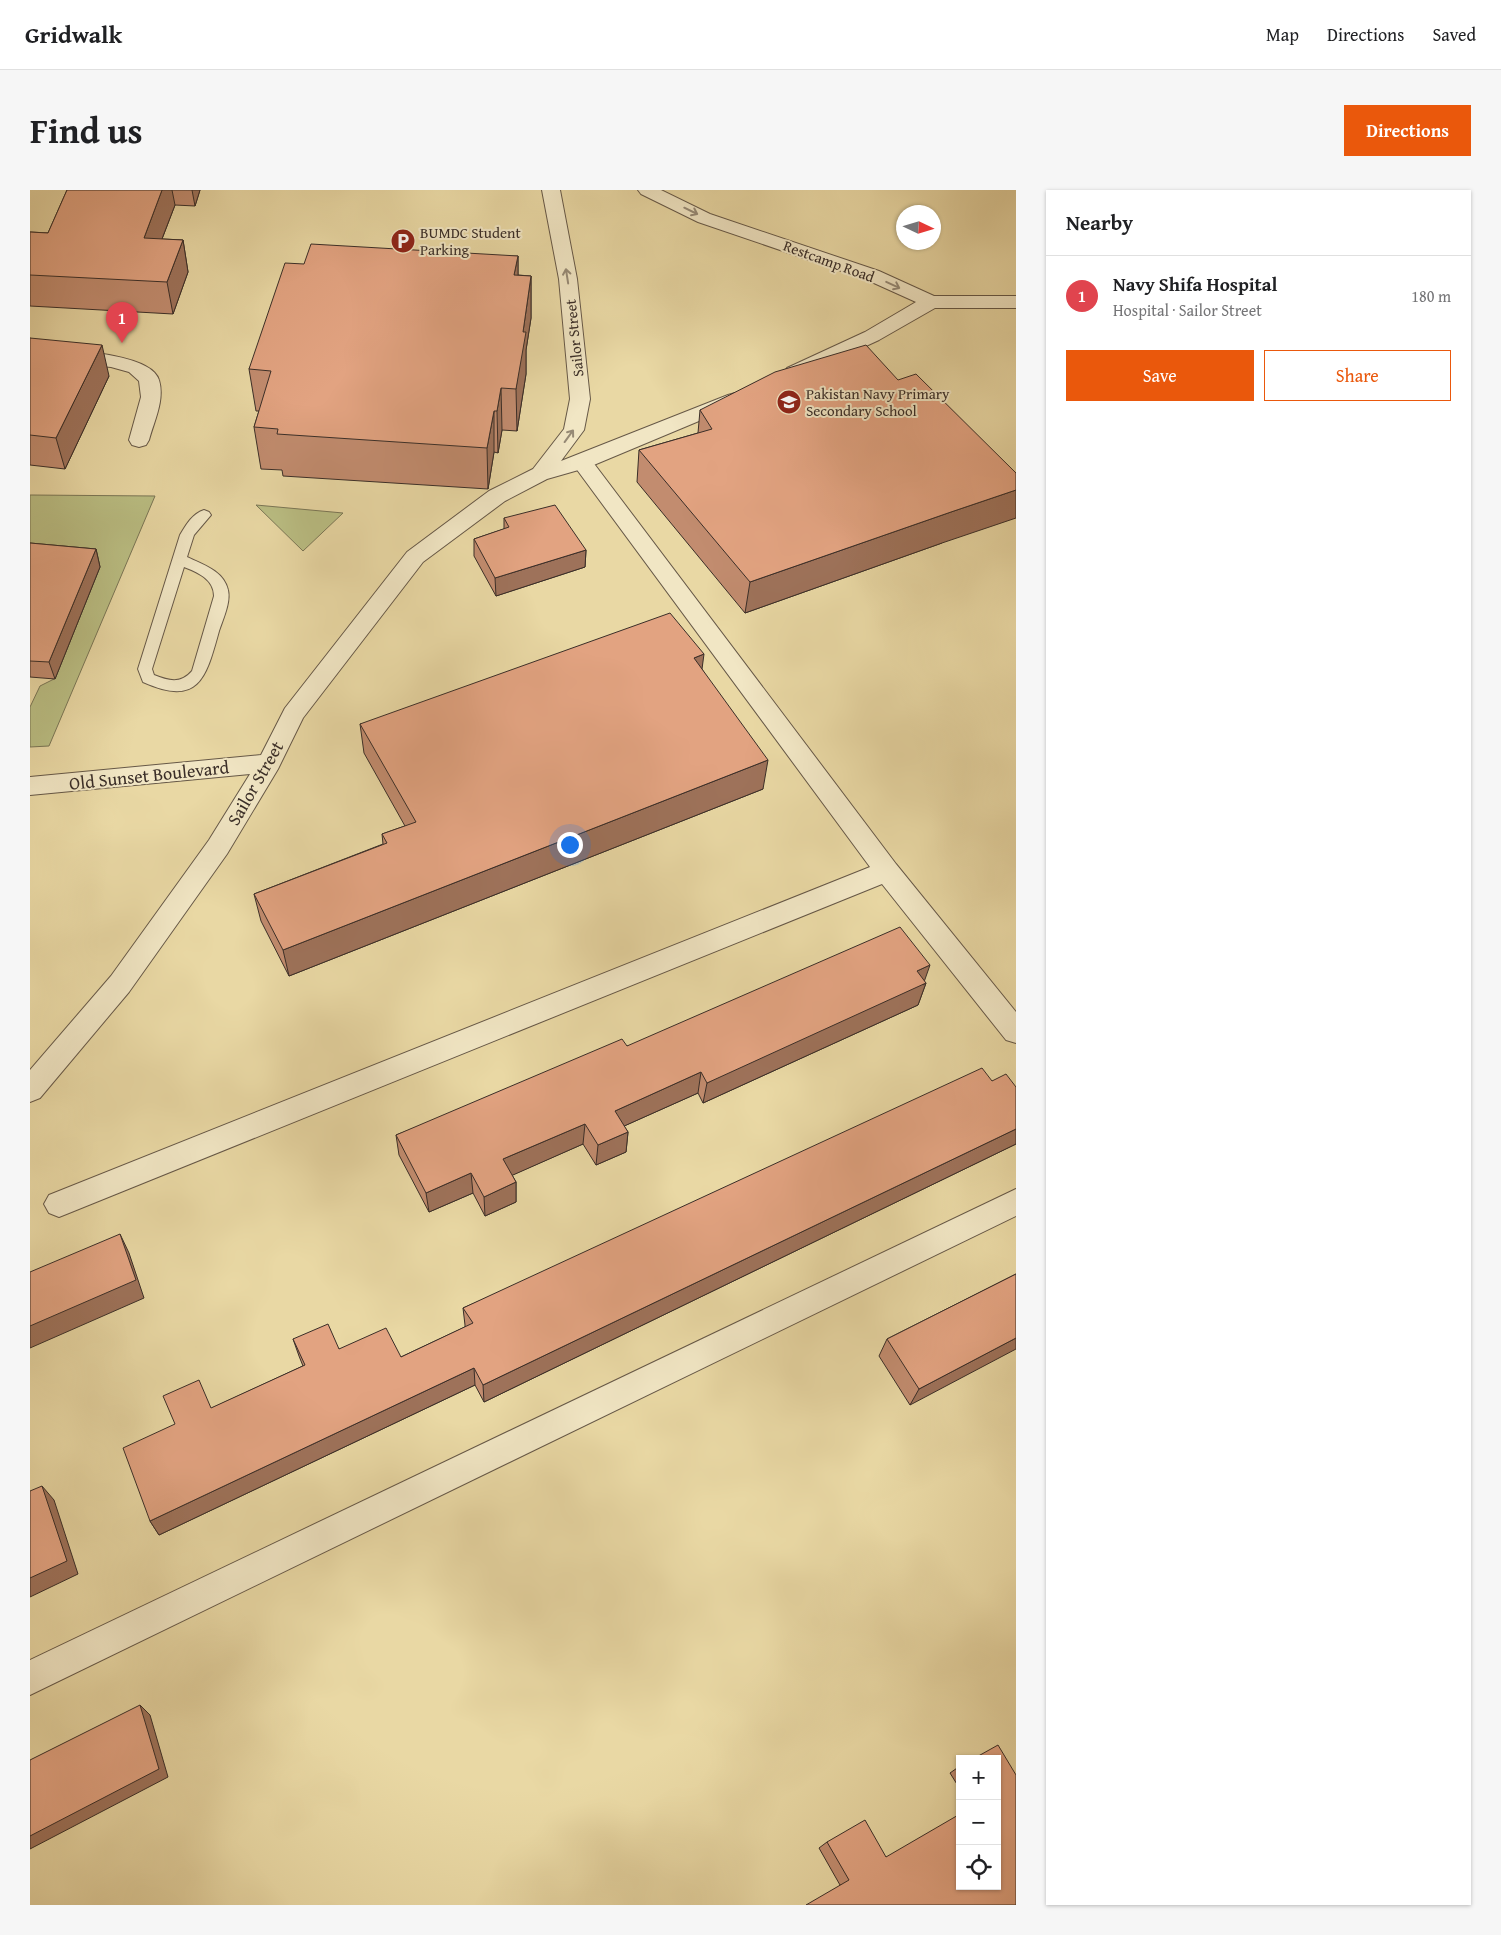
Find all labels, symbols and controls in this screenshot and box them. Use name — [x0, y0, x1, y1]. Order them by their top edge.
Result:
text: Gridwalk — [25, 17, 122, 52]
text: Map — [1266, 21, 1299, 48]
text: Directions — [1327, 21, 1404, 48]
text: Saved — [1432, 21, 1476, 48]
text: Find us — [30, 105, 143, 156]
button: Directions — [1344, 105, 1471, 156]
north arrow — [896, 205, 941, 250]
one-way arrow — [683, 207, 698, 217]
text: Nearby — [1066, 207, 1133, 238]
place label: BUMDC Student Parking — [420, 222, 521, 260]
parking icon: BUMDC Student Parking — [390, 228, 416, 254]
street label: Restcamp Road — [780, 235, 878, 287]
one-way arrow — [561, 268, 571, 284]
text: Navy Shifa Hospital — [1113, 270, 1277, 298]
one-way arrow — [885, 280, 900, 290]
text: 1 — [1078, 284, 1086, 308]
text: 180 m — [1411, 284, 1451, 308]
street label: Sailor Street — [559, 297, 589, 378]
text: Hospital · Sailor Street — [1113, 298, 1262, 322]
pin: 1 — [106, 302, 138, 343]
button: Save — [1066, 350, 1254, 401]
button: Share — [1264, 350, 1451, 401]
place label: Pakistan Navy Primary Secondary School — [806, 383, 950, 421]
school or university icon: Pakistan Navy Primary Secondary School — [776, 389, 802, 415]
one-way arrow — [564, 429, 575, 443]
street label: Sailor Street — [220, 735, 290, 830]
street label: Old Sunset Boulevard — [68, 753, 231, 797]
your location — [557, 832, 583, 858]
map controls — [956, 1755, 1001, 1890]
button: + — [956, 1755, 1001, 1800]
button: − — [956, 1800, 1001, 1845]
button: locate — [956, 1845, 1001, 1890]

